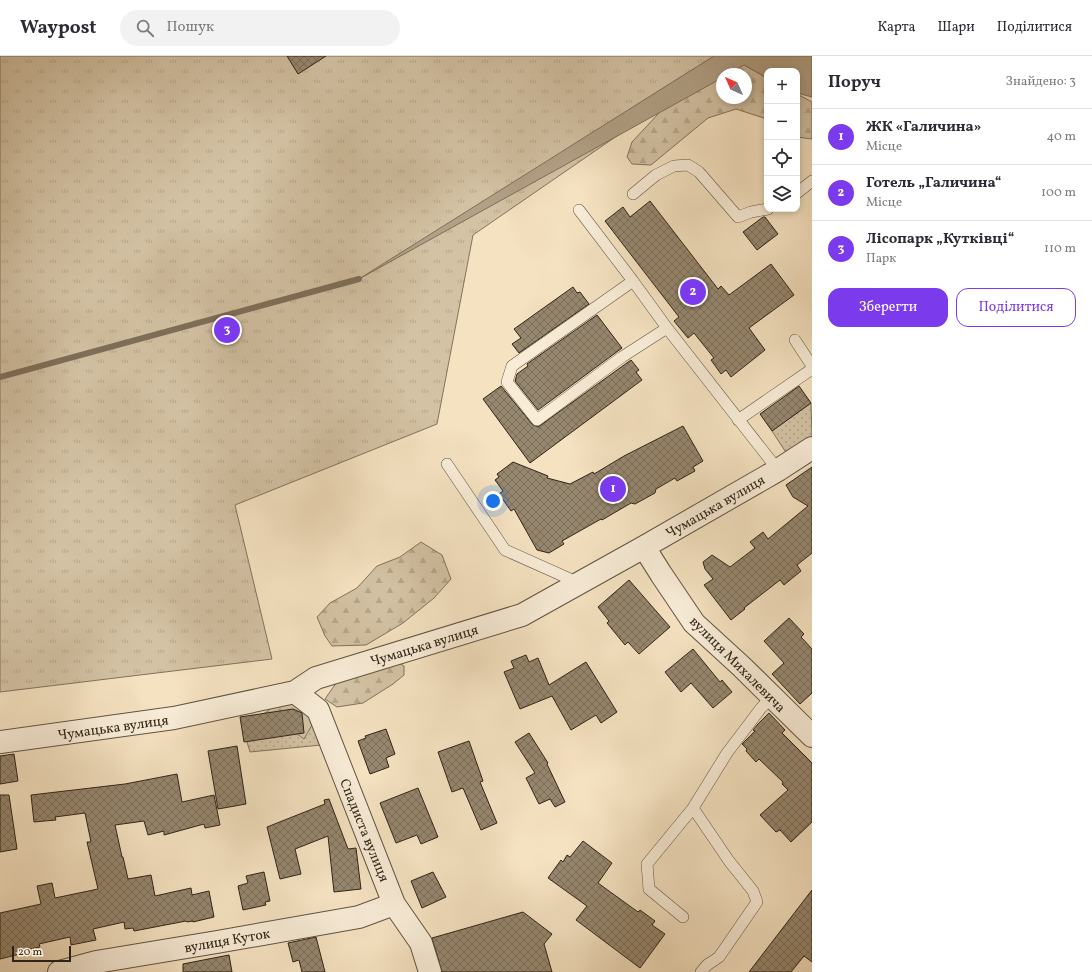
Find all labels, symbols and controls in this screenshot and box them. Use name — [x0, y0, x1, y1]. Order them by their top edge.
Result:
search box — [120, 10, 400, 46]
text: Waypost — [20, 15, 96, 41]
icon: search — [134, 17, 156, 39]
text: Пошук — [166, 17, 214, 38]
text: Карта — [878, 18, 916, 37]
text: Шари — [938, 18, 975, 37]
text: Поділитися — [997, 18, 1072, 37]
north arrow — [716, 68, 752, 104]
map controls — [764, 68, 800, 212]
button: + — [764, 68, 800, 104]
text: Поруч — [828, 71, 881, 94]
text: Знайдено: 3 — [1006, 73, 1076, 91]
button: − — [764, 104, 800, 140]
text: ЖК «Галичина» — [866, 117, 981, 138]
text: 1 — [838, 128, 844, 146]
text: 40 m — [1047, 128, 1076, 146]
text: Місце — [866, 138, 902, 156]
button: locate — [764, 140, 800, 176]
text: Готель „Галичина“ — [866, 173, 1002, 194]
button: layers — [764, 176, 800, 212]
text: 2 — [838, 184, 844, 202]
text: 100 m — [1041, 184, 1076, 202]
text: Місце — [866, 194, 902, 212]
text: Лісопарк „Кутківці“ — [866, 229, 1015, 250]
text: 3 — [838, 240, 844, 258]
text: 110 m — [1044, 240, 1076, 258]
text: Парк — [866, 250, 896, 268]
pin: 2 — [680, 277, 706, 307]
button: Зберегти — [828, 288, 948, 327]
button: Поділитися — [956, 288, 1076, 327]
pin: 3 — [214, 315, 240, 345]
street label: Чумацька вулиця — [663, 471, 769, 543]
pin: 1 — [600, 474, 626, 504]
your location — [483, 491, 503, 511]
street label: вулиця Михалевича — [685, 613, 789, 717]
street label: Чумацька вулиця — [368, 621, 481, 672]
street label: Чумацька вулиця — [57, 711, 170, 746]
street label: Спадиста вулиця — [334, 776, 393, 885]
street label: вулиця Куток — [183, 924, 272, 958]
scale bar — [12, 944, 71, 963]
text: 20 m — [18, 945, 42, 960]

